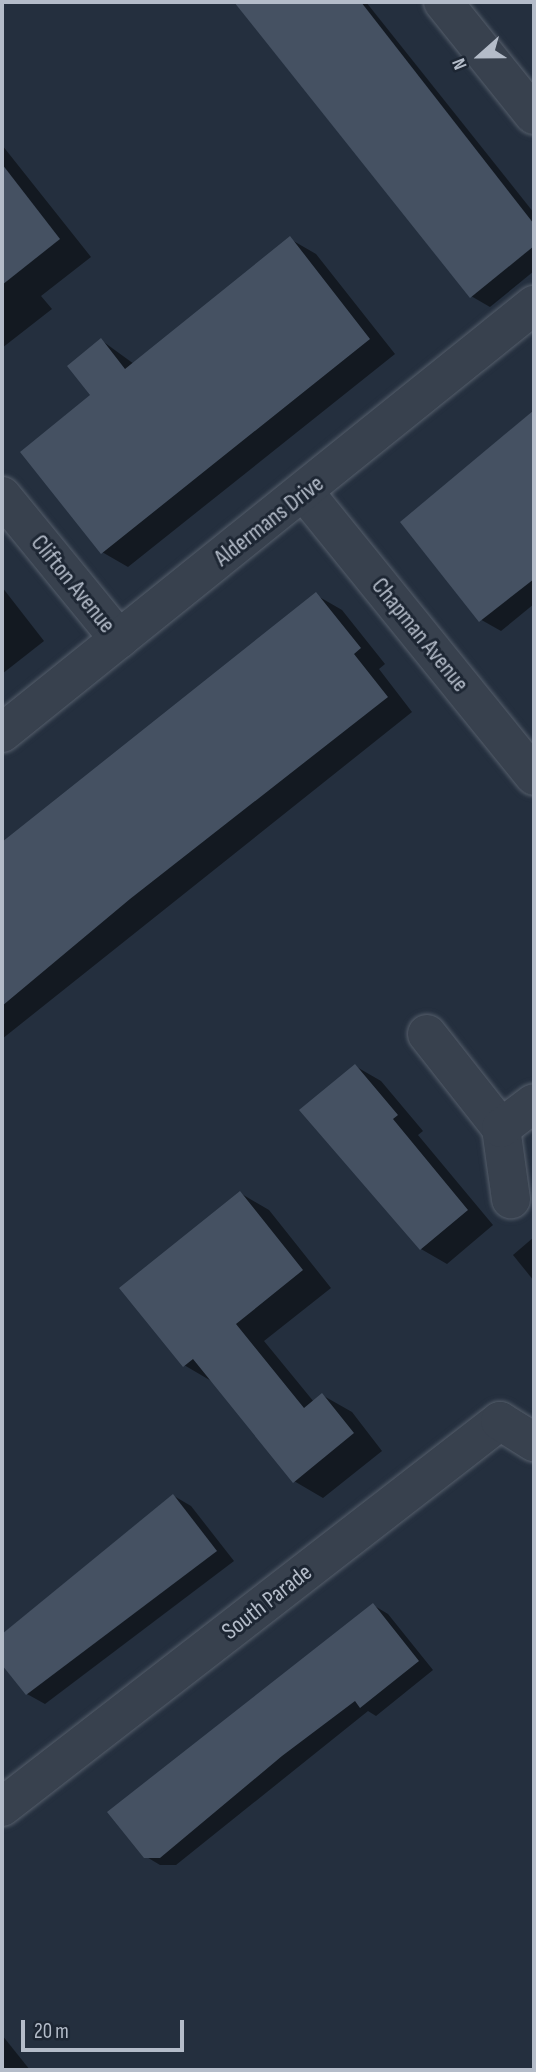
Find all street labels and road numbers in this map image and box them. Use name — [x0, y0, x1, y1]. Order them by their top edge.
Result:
street label: Aldermans Drive — [209, 469, 329, 573]
street label: Clifton Avenue — [25, 529, 121, 639]
street label: Chapman Avenue — [365, 572, 475, 698]
street label: South Parade — [216, 1558, 318, 1646]

